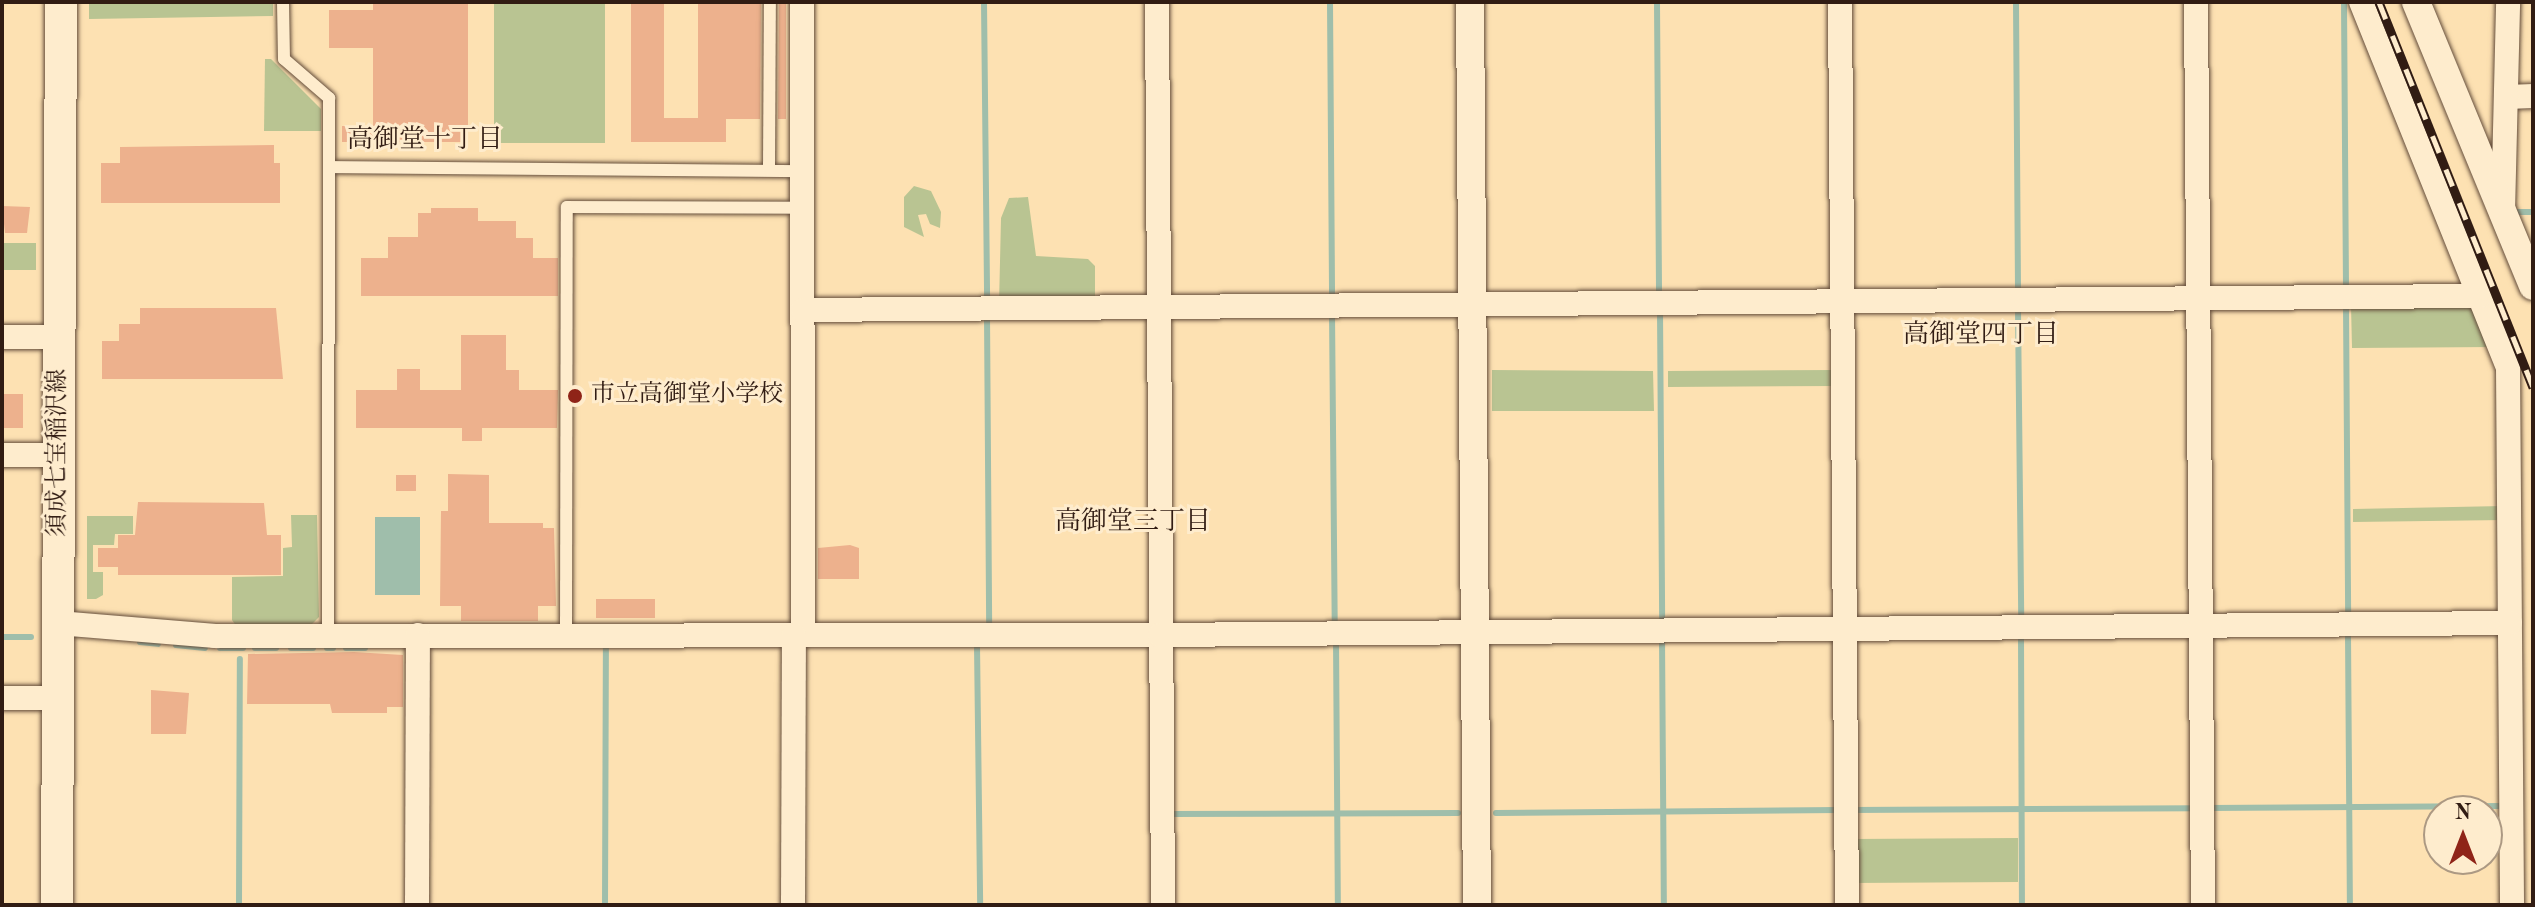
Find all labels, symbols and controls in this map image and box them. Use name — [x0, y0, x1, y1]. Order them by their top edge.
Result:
district label: 高御堂十丁目 — [347, 125, 503, 157]
district label: 高御堂四丁目 — [1903, 320, 2059, 352]
street label: 須成七宝稲沢線 — [45, 369, 73, 537]
place label: 市立高御堂小学校 — [591, 382, 783, 410]
marker: 市立高御堂小学校 — [566, 387, 584, 405]
district label: 高御堂三丁目 — [1055, 507, 1211, 539]
north arrow — [2423, 795, 2503, 875]
text: N — [2455, 802, 2471, 824]

